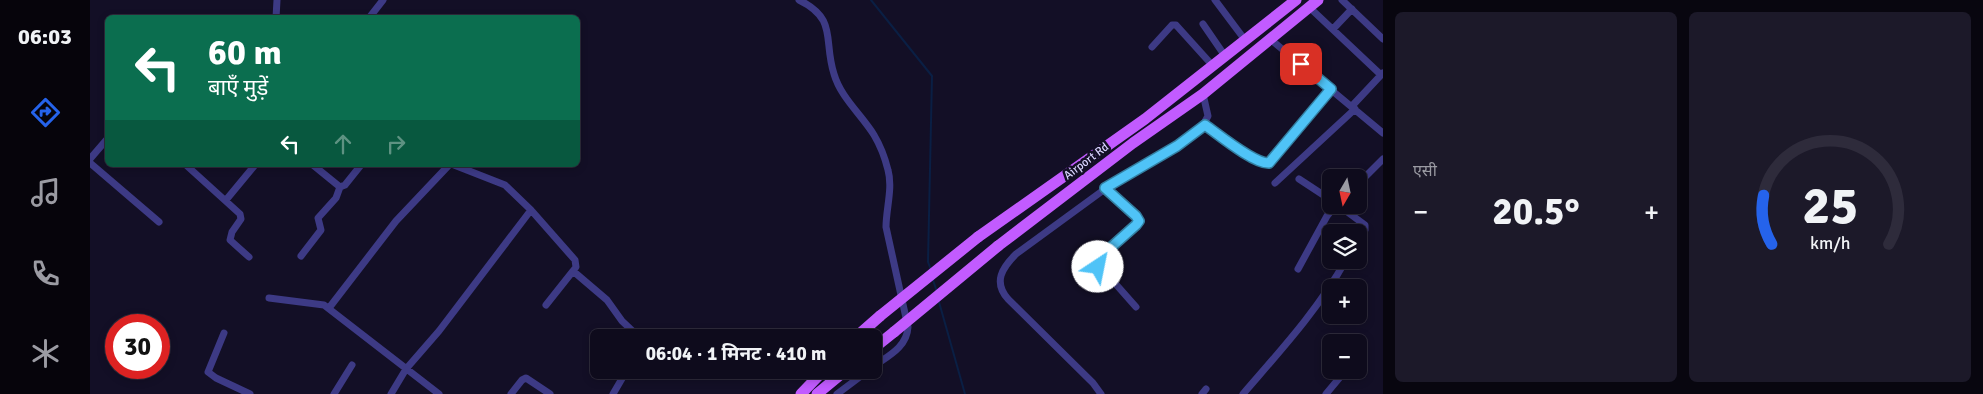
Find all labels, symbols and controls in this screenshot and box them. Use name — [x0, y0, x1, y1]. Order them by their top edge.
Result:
text: 06:03 — [18, 23, 72, 50]
text: 60 m — [208, 31, 282, 74]
icon: left — [125, 35, 190, 100]
pin — [1280, 43, 1322, 85]
icon: arrive — [1287, 50, 1315, 78]
text: बाएँ मुड़ें — [208, 74, 268, 101]
icon: directions — [28, 95, 63, 130]
icon: left — [276, 130, 304, 158]
icon: ahead — [329, 130, 357, 158]
icon: right — [382, 130, 410, 158]
street label: Airport Rd — [1061, 140, 1112, 183]
text: एसी — [1413, 161, 1437, 181]
north arrow — [1322, 169, 1368, 214]
map controls — [1322, 169, 1367, 379]
text: 25 — [1802, 174, 1858, 238]
icon: music — [28, 175, 63, 210]
text: 20.5° — [1492, 188, 1580, 235]
text: − — [1413, 195, 1428, 229]
text: + — [1644, 195, 1659, 229]
button: layers — [1322, 224, 1367, 269]
text: km/h — [1810, 232, 1850, 254]
position arrow — [1071, 240, 1123, 292]
icon: phone — [28, 256, 63, 291]
button: + — [1322, 279, 1367, 324]
speed limit sign: 30 — [105, 314, 170, 379]
button: − — [1322, 334, 1367, 379]
icon: climate — [28, 336, 63, 371]
text: 06:04 · 1 मिनट · 410 m — [646, 342, 826, 366]

